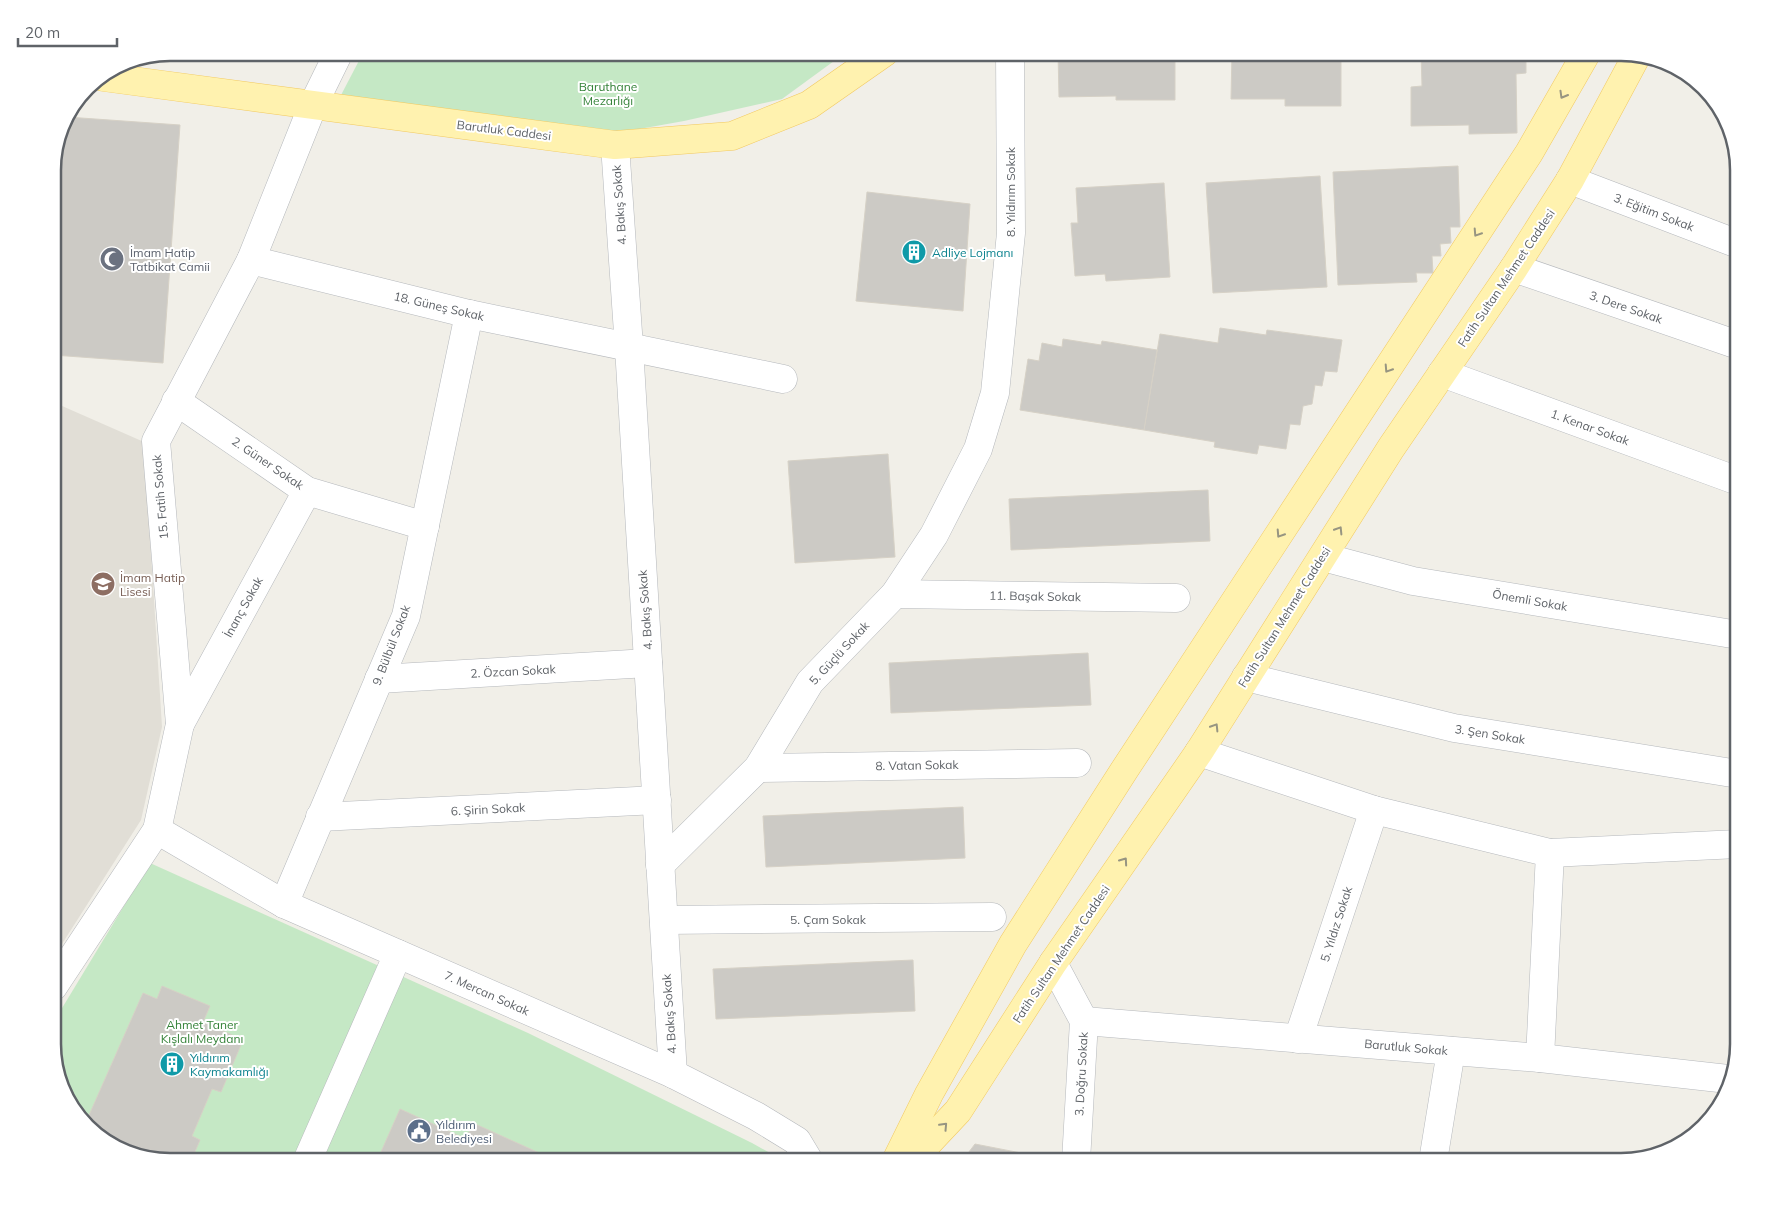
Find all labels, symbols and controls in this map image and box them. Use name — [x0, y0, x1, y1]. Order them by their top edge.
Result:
scale bar — [18, 15, 116, 47]
text: 20 m — [25, 23, 60, 42]
park label: Baruthane Mezarlığı — [579, 79, 637, 108]
one-way arrow — [1559, 89, 1569, 98]
street label: Barutluk Caddesi — [456, 117, 552, 143]
street label: 8. Yıldırım Sokak — [1003, 146, 1018, 237]
street label: 4. Bakış Sokak — [609, 164, 629, 246]
street label: 3. Eğitim Sokak — [1612, 190, 1697, 234]
street label: Fatih Sultan Mehmet Caddesi — [1454, 206, 1558, 350]
one-way arrow — [1474, 227, 1483, 236]
building icon: Adliye Lojmanı — [901, 239, 927, 265]
place label: İmam Hatip Tatbikat Camii — [130, 245, 210, 274]
place label: Adliye Lojmanı — [932, 245, 1013, 260]
mosque icon: İmam Hatip Tatbikat Camii — [99, 246, 125, 272]
street label: 3. Dere Sokak — [1587, 287, 1665, 327]
street label: 18. Güneş Sokak — [392, 288, 487, 324]
one-way arrow — [1385, 363, 1394, 372]
street label: 1. Kenar Sokak — [1549, 406, 1632, 448]
street label: 2. Güner Sokak — [229, 433, 308, 493]
street label: 15. Fatih Sokak — [149, 453, 171, 540]
one-way arrow — [1333, 527, 1343, 536]
one-way arrow — [1276, 528, 1286, 537]
street label: Fatih Sultan Mehmet Caddesi — [1234, 544, 1334, 690]
street label: 4. Bakış Sokak — [635, 569, 655, 651]
place label: İmam Hatip Lisesi — [120, 570, 185, 599]
school or university icon: İmam Hatip Lisesi — [90, 571, 116, 597]
street label: İnanç Sokak — [220, 573, 266, 640]
street label: Önemli Sokak — [1491, 586, 1570, 614]
street label: 11. Başak Sokak — [989, 588, 1082, 604]
street label: 9. Bülbül Sokak — [369, 602, 414, 687]
street label: 5. Güçlü Sokak — [806, 618, 873, 688]
street label: 2. Özcan Sokak — [470, 661, 557, 681]
street label: 3. Şen Sokak — [1454, 721, 1527, 747]
one-way arrow — [1208, 723, 1218, 732]
street label: 8. Vatan Sokak — [875, 757, 960, 773]
street label: 6. Şirin Sokak — [450, 800, 526, 818]
one-way arrow — [1118, 858, 1127, 867]
street label: Fatih Sultan Mehmet Caddesi — [1009, 882, 1113, 1026]
street label: 5. Yıldız Sokak — [1317, 884, 1355, 964]
street label: 5. Çam Sokak — [790, 912, 867, 927]
street label: 7. Mercan Sokak — [442, 968, 532, 1019]
street label: 4. Bakış Sokak — [659, 973, 679, 1055]
park label: Ahmet Taner Kışlalı Meydanı — [161, 1017, 243, 1046]
street label: 3. Doğru Sokak — [1071, 1031, 1091, 1117]
street label: Barutluk Sokak — [1364, 1036, 1449, 1058]
place label: Yıldırım Kaymakamlığı — [189, 1050, 269, 1079]
building icon: Yıldırım Kaymakamlığı — [159, 1051, 185, 1077]
place label: Yıldırım Belediyesi — [435, 1117, 492, 1146]
public building icon: Yıldırım Belediyesi — [406, 1118, 432, 1144]
one-way arrow — [938, 1123, 947, 1132]

